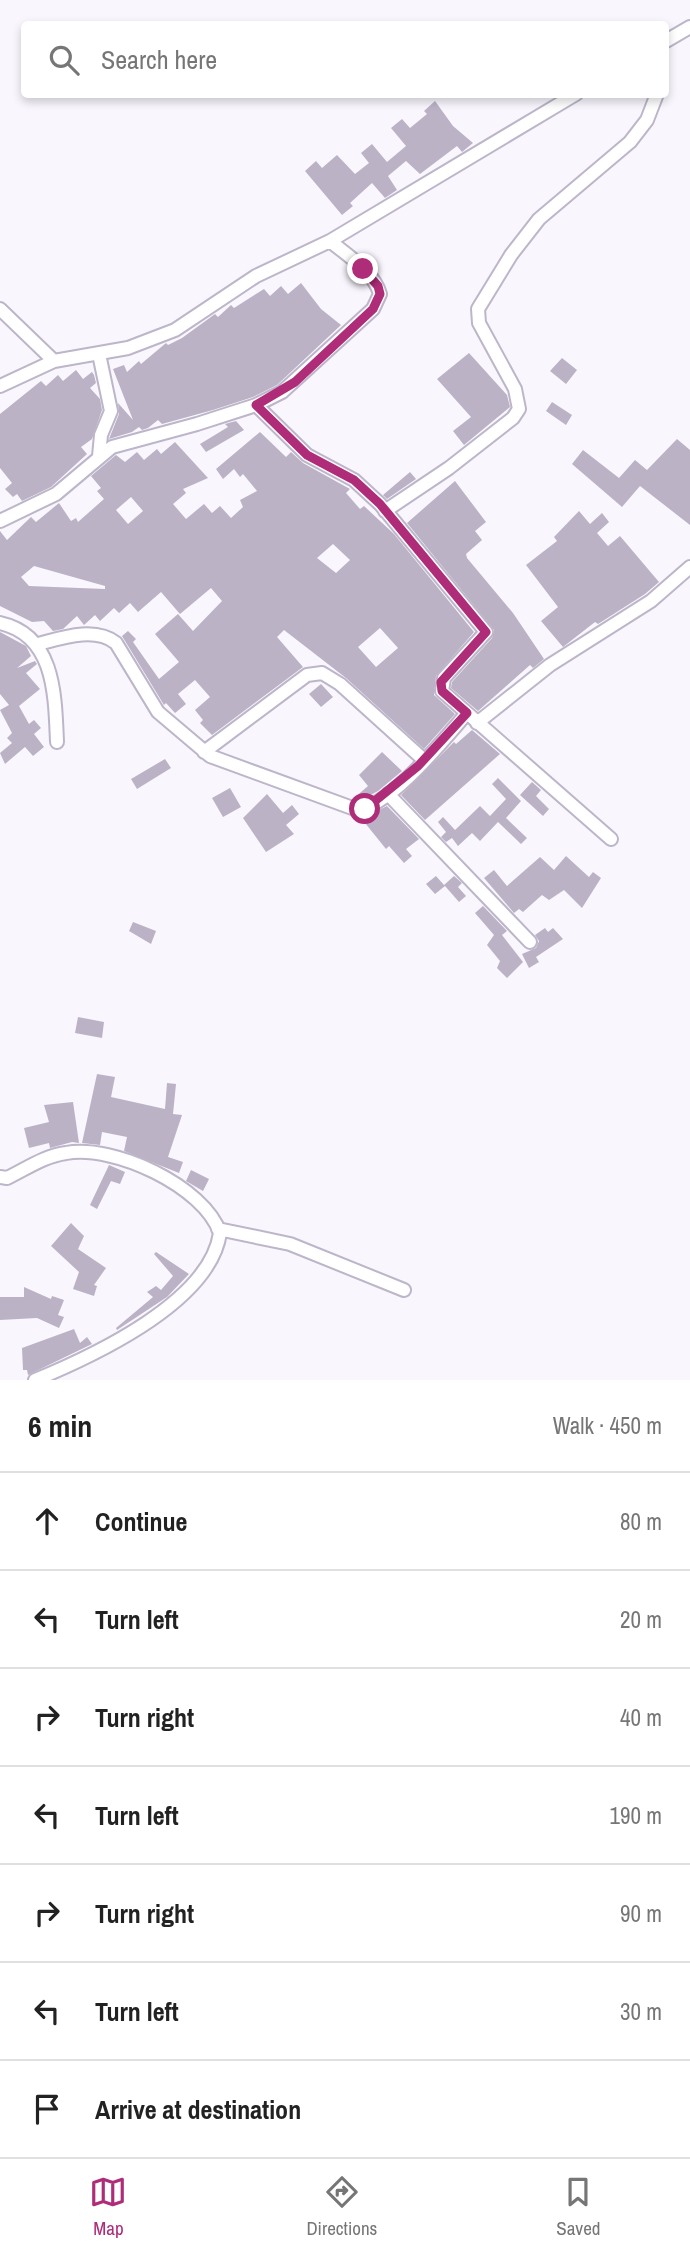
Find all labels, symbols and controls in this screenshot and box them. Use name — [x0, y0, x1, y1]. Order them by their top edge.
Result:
search box — [21, 21, 669, 98]
icon: search — [45, 41, 83, 79]
text: Search here — [101, 42, 217, 77]
route end — [347, 253, 378, 284]
route start — [349, 793, 380, 824]
text: 6 min — [28, 1406, 92, 1446]
text: Walk · 450 m — [553, 1410, 662, 1441]
icon: ahead — [28, 1502, 66, 1540]
text: Continue — [95, 1504, 187, 1539]
text: 80 m — [620, 1506, 662, 1537]
icon: left — [28, 1600, 66, 1638]
text: Turn left — [95, 1602, 179, 1637]
text: 20 m — [620, 1604, 662, 1635]
icon: right — [28, 1698, 66, 1736]
text: Turn right — [95, 1700, 194, 1735]
text: 40 m — [620, 1702, 662, 1733]
icon: left — [28, 1796, 66, 1834]
text: Turn left — [95, 1798, 179, 1833]
text: 190 m — [610, 1800, 662, 1831]
icon: right — [28, 1894, 66, 1932]
text: Turn right — [95, 1896, 194, 1931]
text: 90 m — [620, 1898, 662, 1929]
icon: left — [28, 1992, 66, 2030]
text: Turn left — [95, 1994, 179, 2029]
text: 30 m — [620, 1996, 662, 2027]
icon: arrive — [28, 2090, 66, 2128]
text: Arrive at destination — [95, 2092, 301, 2127]
tab: Map — [89, 2173, 127, 2241]
tab: Directions — [306, 2173, 377, 2241]
tab: Saved — [556, 2173, 601, 2241]

